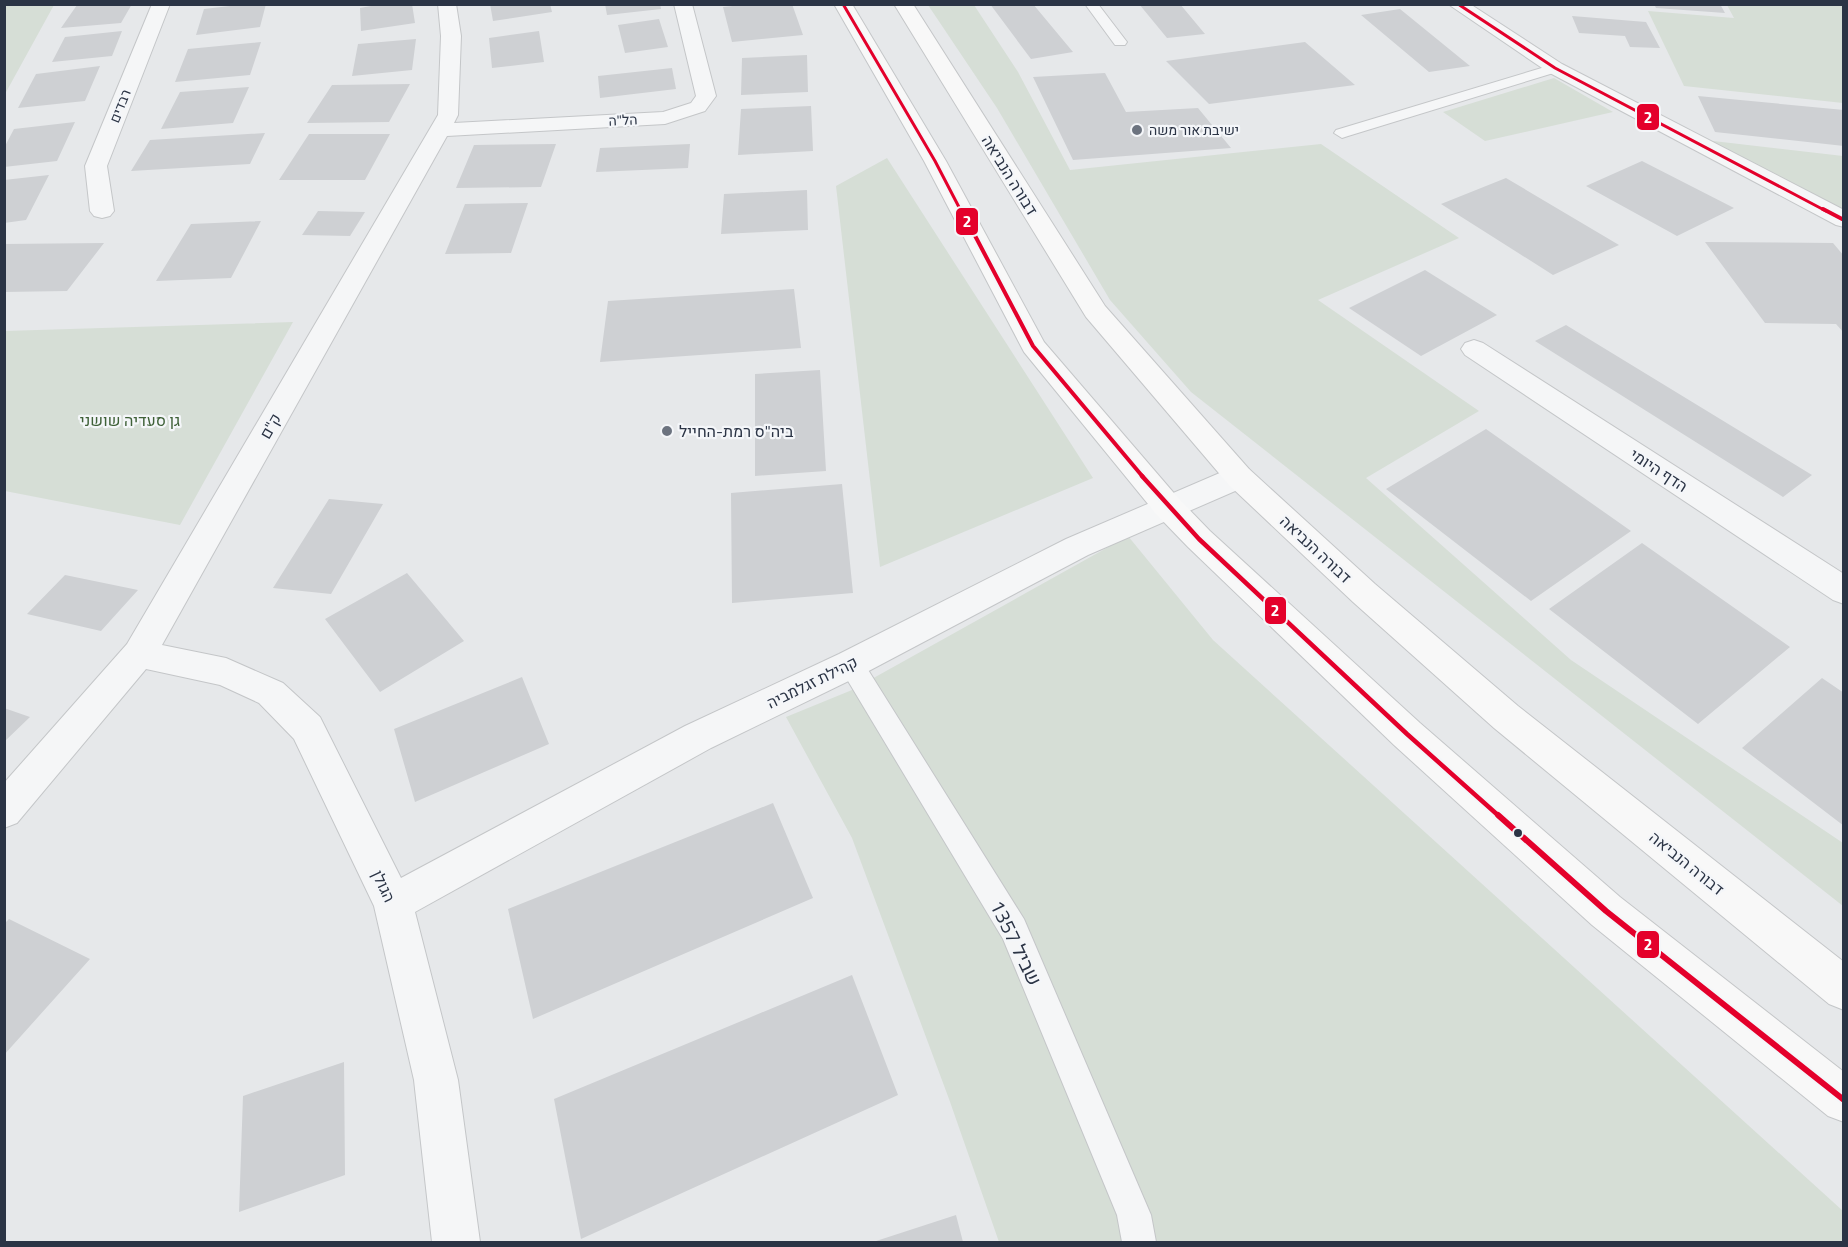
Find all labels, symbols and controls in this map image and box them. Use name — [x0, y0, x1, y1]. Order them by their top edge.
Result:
street label: רבדים — [103, 86, 136, 126]
line badge: 2 — [1636, 103, 1660, 131]
text: 2 — [1644, 105, 1652, 129]
street label: הל"ה — [608, 108, 638, 131]
place label: ישיבת אור משה — [1149, 119, 1239, 140]
marker: ישיבת אור משה — [1130, 123, 1144, 137]
street label: דבורה הנביאה — [976, 130, 1044, 220]
line badge: 2 — [955, 207, 979, 236]
text: 2 — [963, 209, 971, 233]
park label: גן סעדיה שושני — [80, 408, 180, 432]
street label: ק"ם — [253, 409, 287, 443]
place label: ביה"ס רמת-החייל — [679, 419, 794, 443]
marker: ביה"ס רמת-החייל — [660, 424, 674, 438]
street label: הדף היומי — [1625, 442, 1693, 498]
street label: דבורה הנביאה — [1275, 509, 1357, 589]
line badge: 2 — [1264, 596, 1287, 625]
text: 2 — [1271, 598, 1279, 622]
street label: קהילת זגלמביה — [762, 650, 862, 714]
street label: דבורה הנביאה — [1644, 825, 1730, 901]
unlabelled marker — [1512, 827, 1524, 839]
street label: הגולן — [366, 866, 402, 906]
street label: שביל 1357 — [982, 895, 1051, 991]
line badge: 2 — [1636, 930, 1660, 959]
text: 2 — [1644, 932, 1652, 956]

